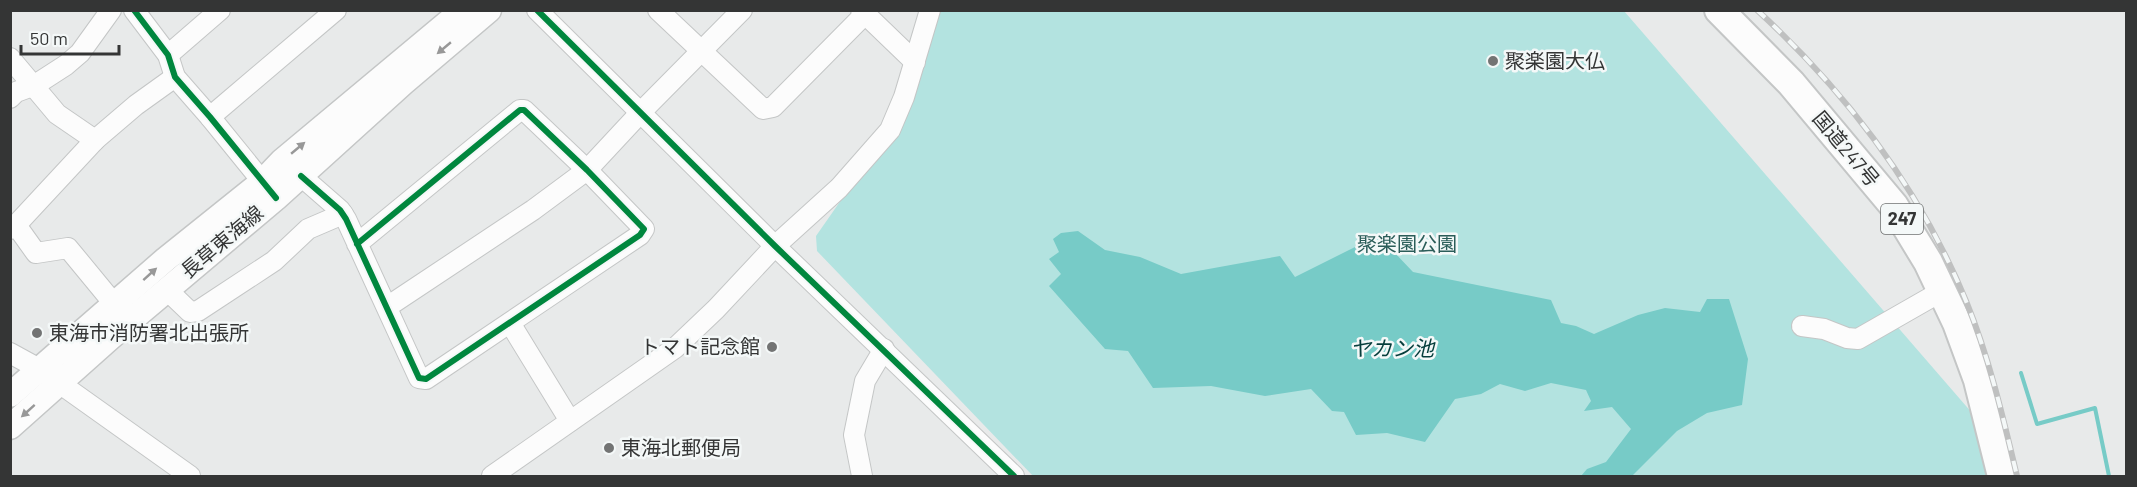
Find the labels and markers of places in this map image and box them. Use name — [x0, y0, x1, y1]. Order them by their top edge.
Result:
place label: 聚楽園大仏 — [1505, 48, 1605, 72]
marker: 聚楽園大仏 — [1486, 54, 1500, 68]
place label: 東海市消防署北出張所 — [49, 320, 249, 344]
marker: 東海市消防署北出張所 — [30, 326, 44, 340]
place label: トマト記念館 — [640, 334, 760, 358]
marker: トマト記念館 — [765, 340, 779, 354]
place label: 東海北郵便局 — [621, 435, 741, 459]
marker: 東海北郵便局 — [602, 441, 616, 455]

